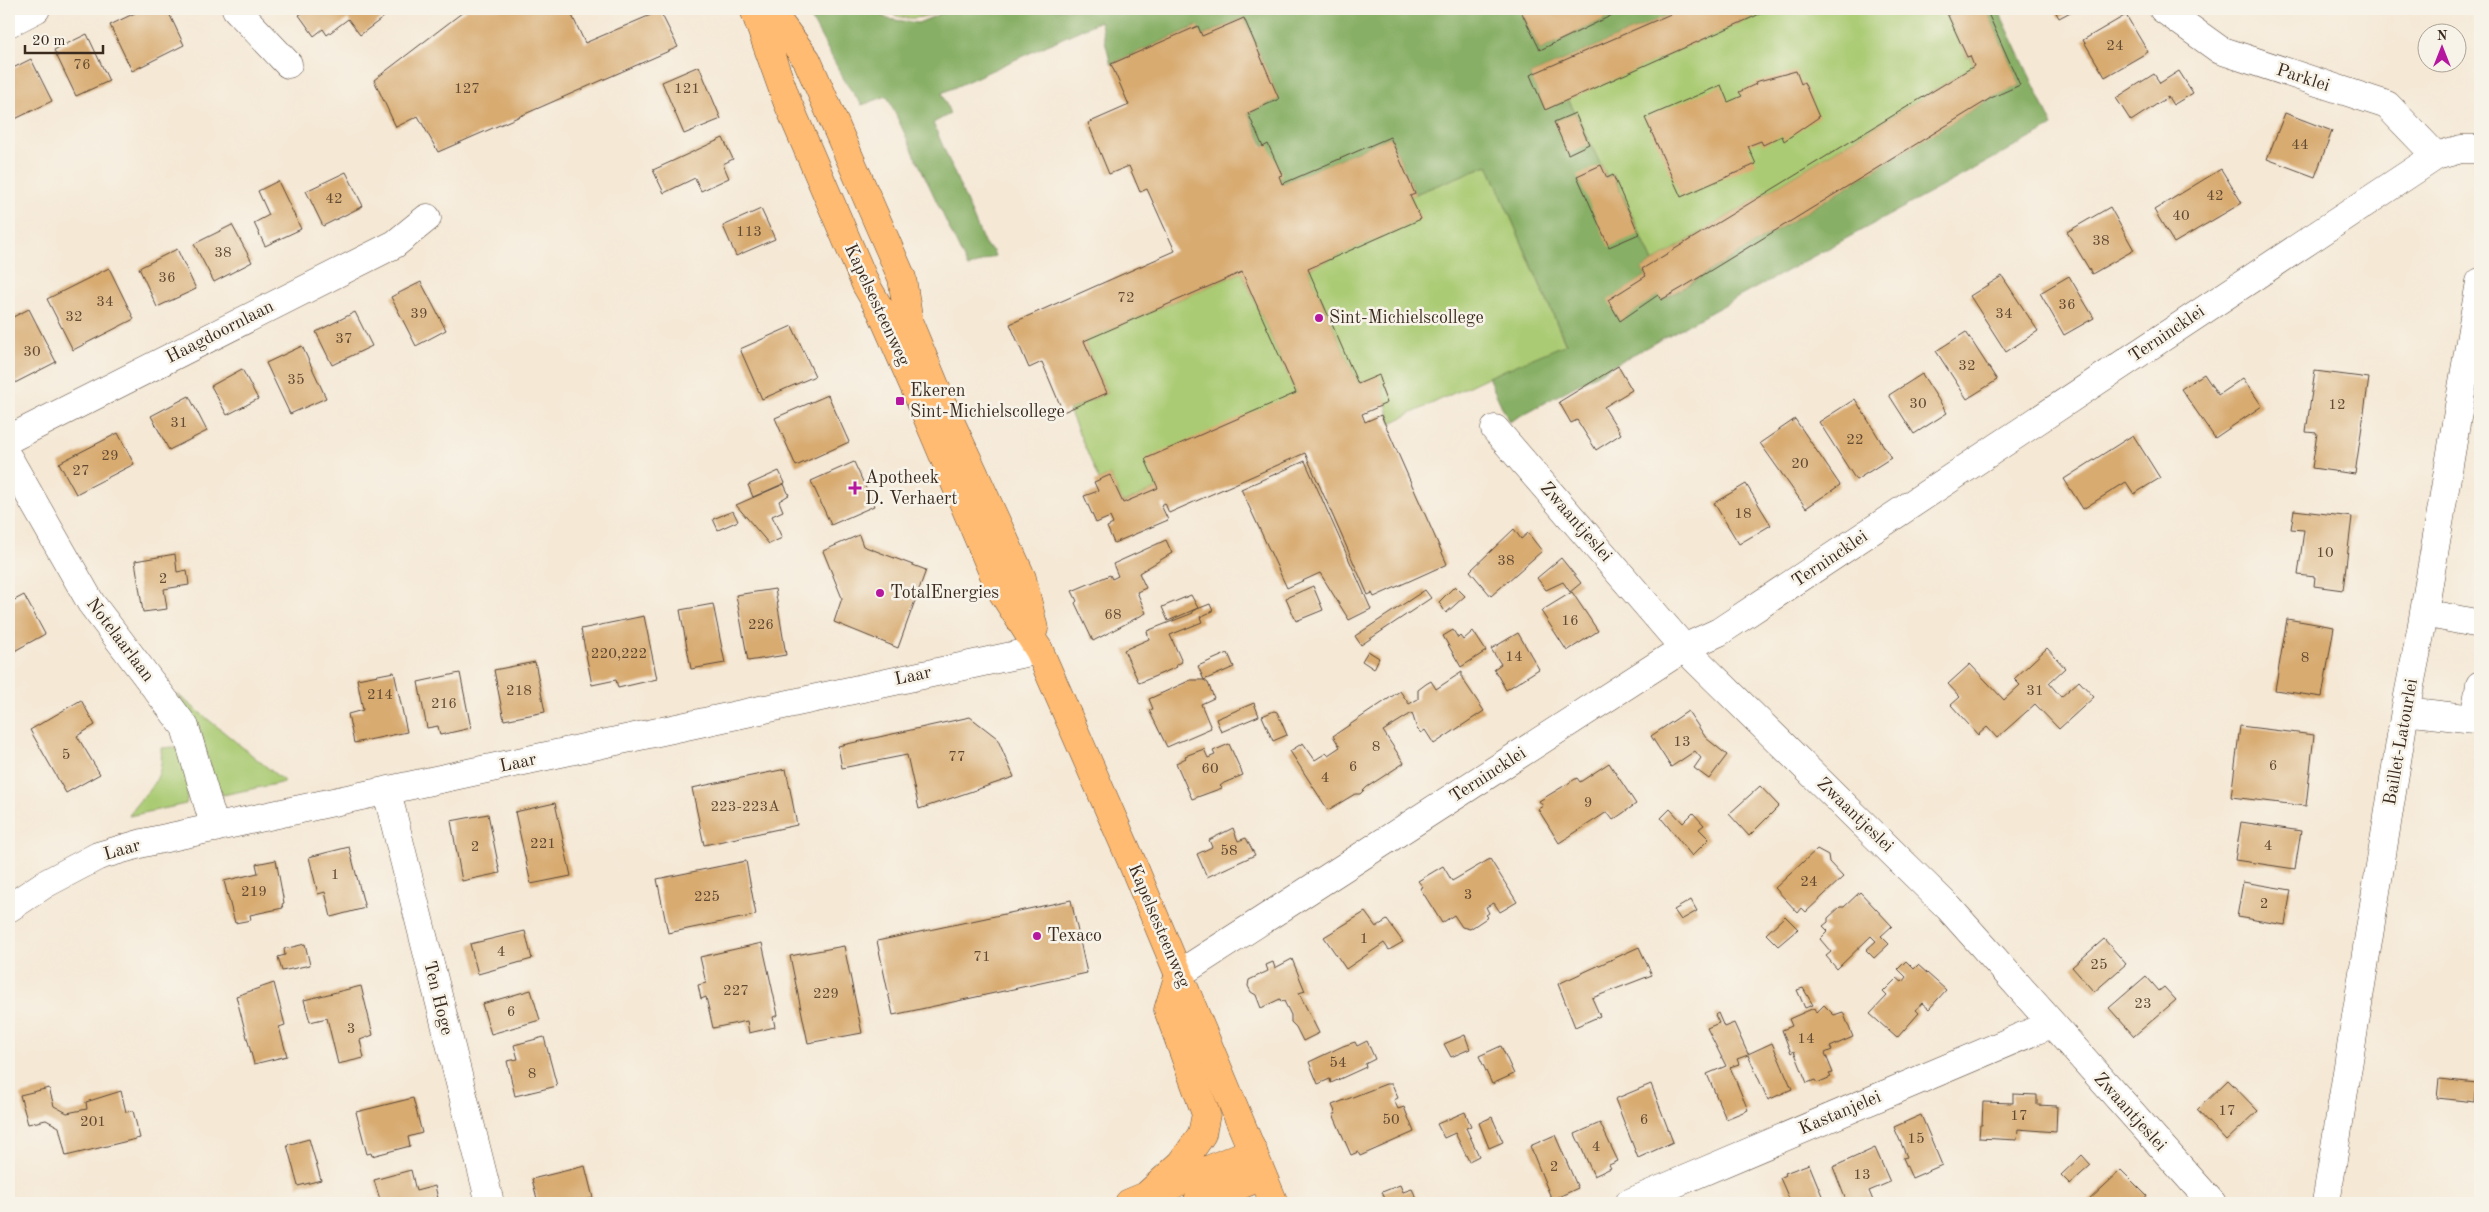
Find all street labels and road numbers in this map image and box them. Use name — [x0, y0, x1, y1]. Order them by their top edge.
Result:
street label: Parklei — [2274, 61, 2332, 95]
street label: Kapelsesteenweg — [841, 241, 913, 369]
street label: Haagdoornlaan — [163, 297, 277, 367]
street label: Ternincklei — [2126, 302, 2208, 366]
street label: Zwaantjeslei — [1537, 479, 1615, 565]
street label: Ternincklei — [1789, 527, 1871, 591]
street label: Notelaarlaan — [83, 595, 157, 685]
street label: Laar — [893, 663, 934, 689]
street label: Baillet-Latourlei — [2381, 677, 2421, 807]
street label: Ternincklei — [1447, 744, 1529, 806]
street label: Laar — [498, 750, 539, 776]
street label: Zwaantjeslei — [1813, 774, 1897, 856]
street label: Laar — [102, 836, 143, 864]
street label: Kapelsesteenweg — [1125, 861, 1193, 991]
street label: Ten Hoge — [420, 959, 456, 1037]
street label: Zwaantjeslei — [2090, 1069, 2170, 1155]
street label: Kastanjelei — [1796, 1088, 1884, 1138]

